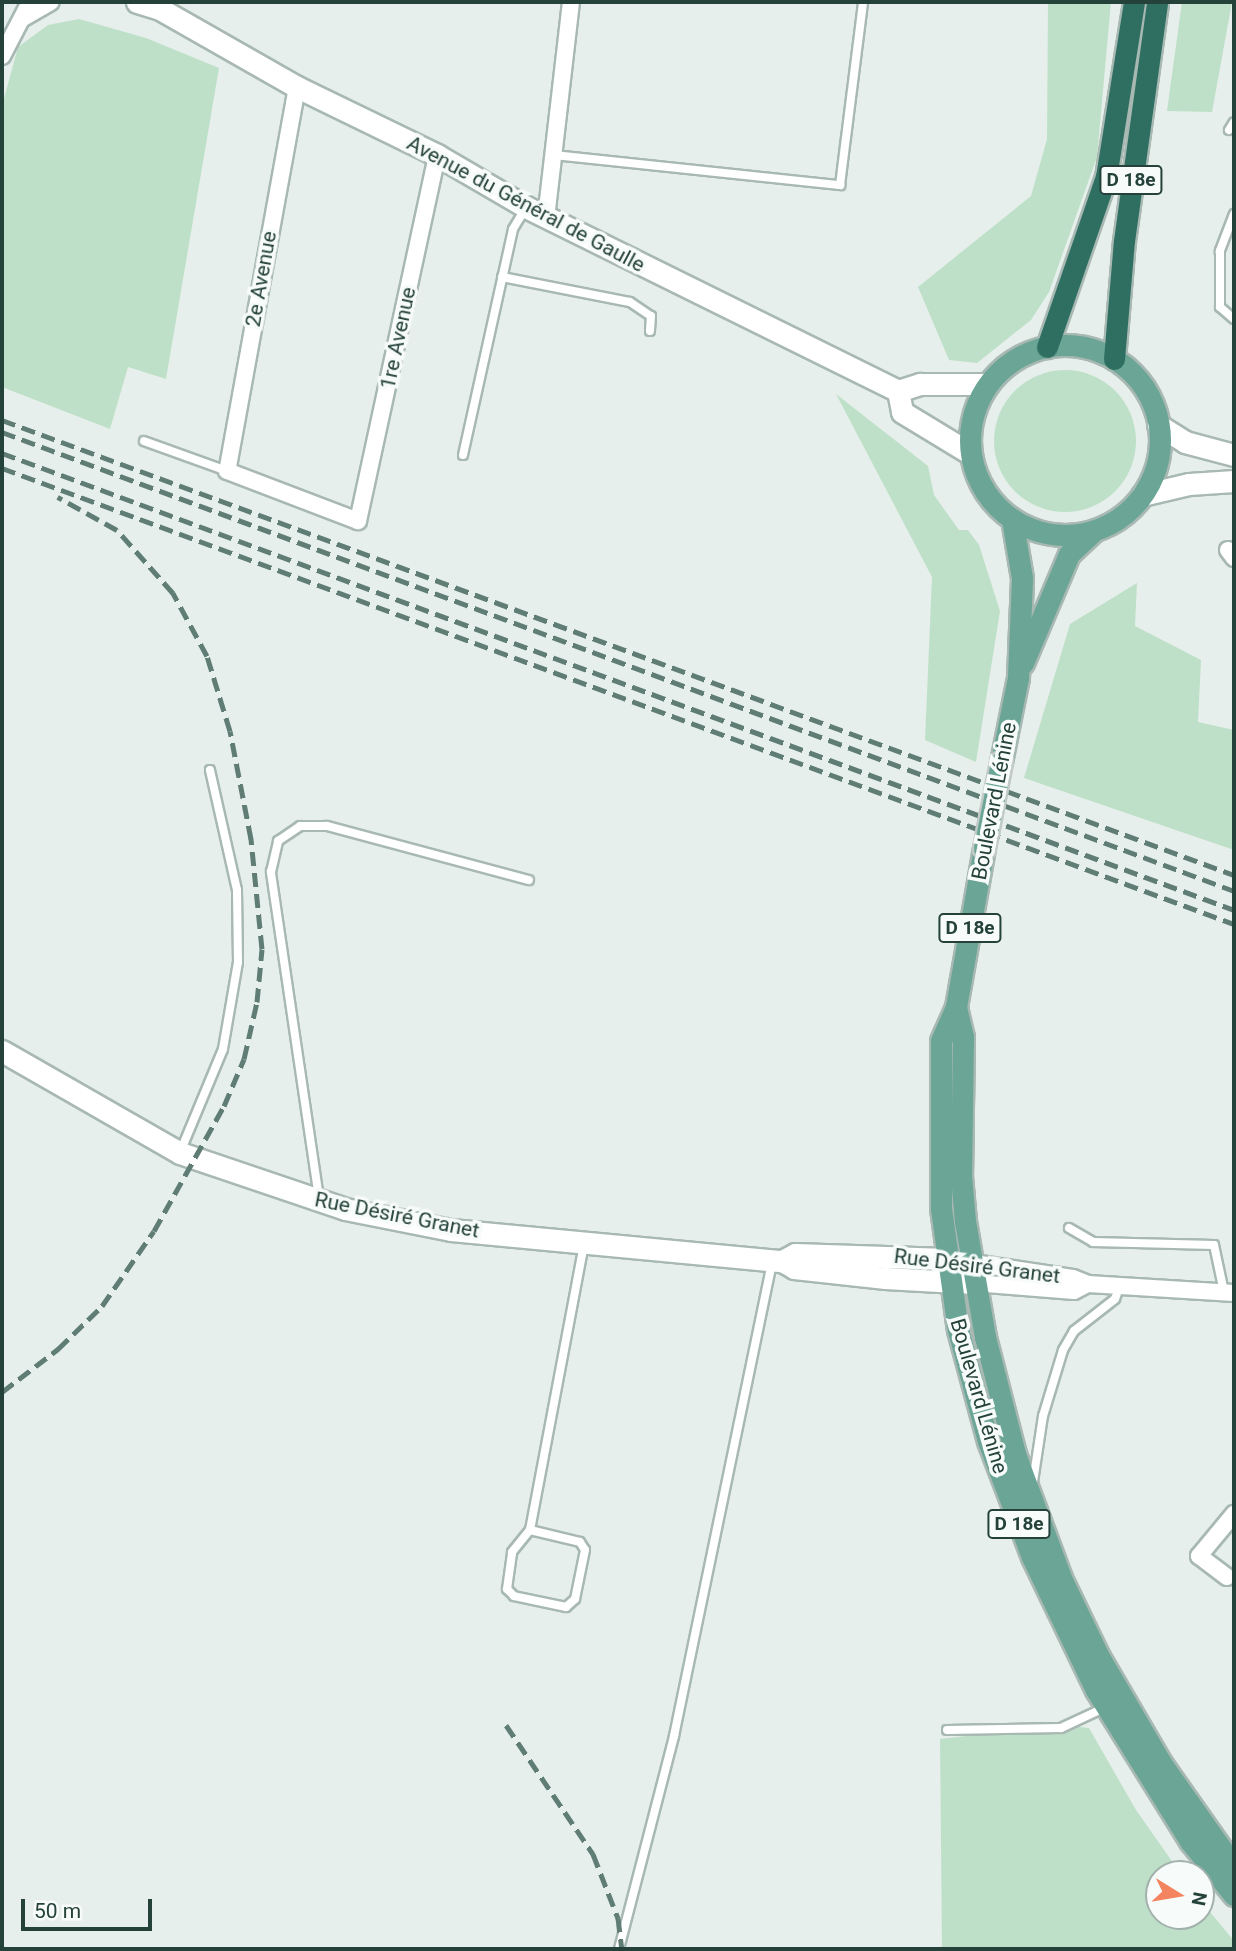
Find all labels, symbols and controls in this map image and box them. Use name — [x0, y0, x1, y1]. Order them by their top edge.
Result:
street label: Avenue du Général de Gaulle — [403, 130, 649, 278]
road number: D 18e — [1098, 164, 1164, 196]
street label: 2e Avenue — [240, 229, 282, 329]
street label: 1re Avenue — [375, 285, 421, 391]
street label: Boulevard Lénine — [966, 720, 1022, 882]
road number: D 18e — [937, 912, 1003, 944]
street label: Rue Désiré Granet — [313, 1187, 481, 1243]
street label: Rue Désiré Granet — [893, 1243, 1061, 1289]
street label: Boulevard Lénine — [945, 1316, 1013, 1476]
road number: D 18e — [986, 1508, 1052, 1540]
north arrow — [1145, 1860, 1215, 1930]
scale bar — [24, 1884, 156, 1928]
text: N — [1187, 1890, 1212, 1907]
text: 50 m — [34, 1899, 81, 1923]

